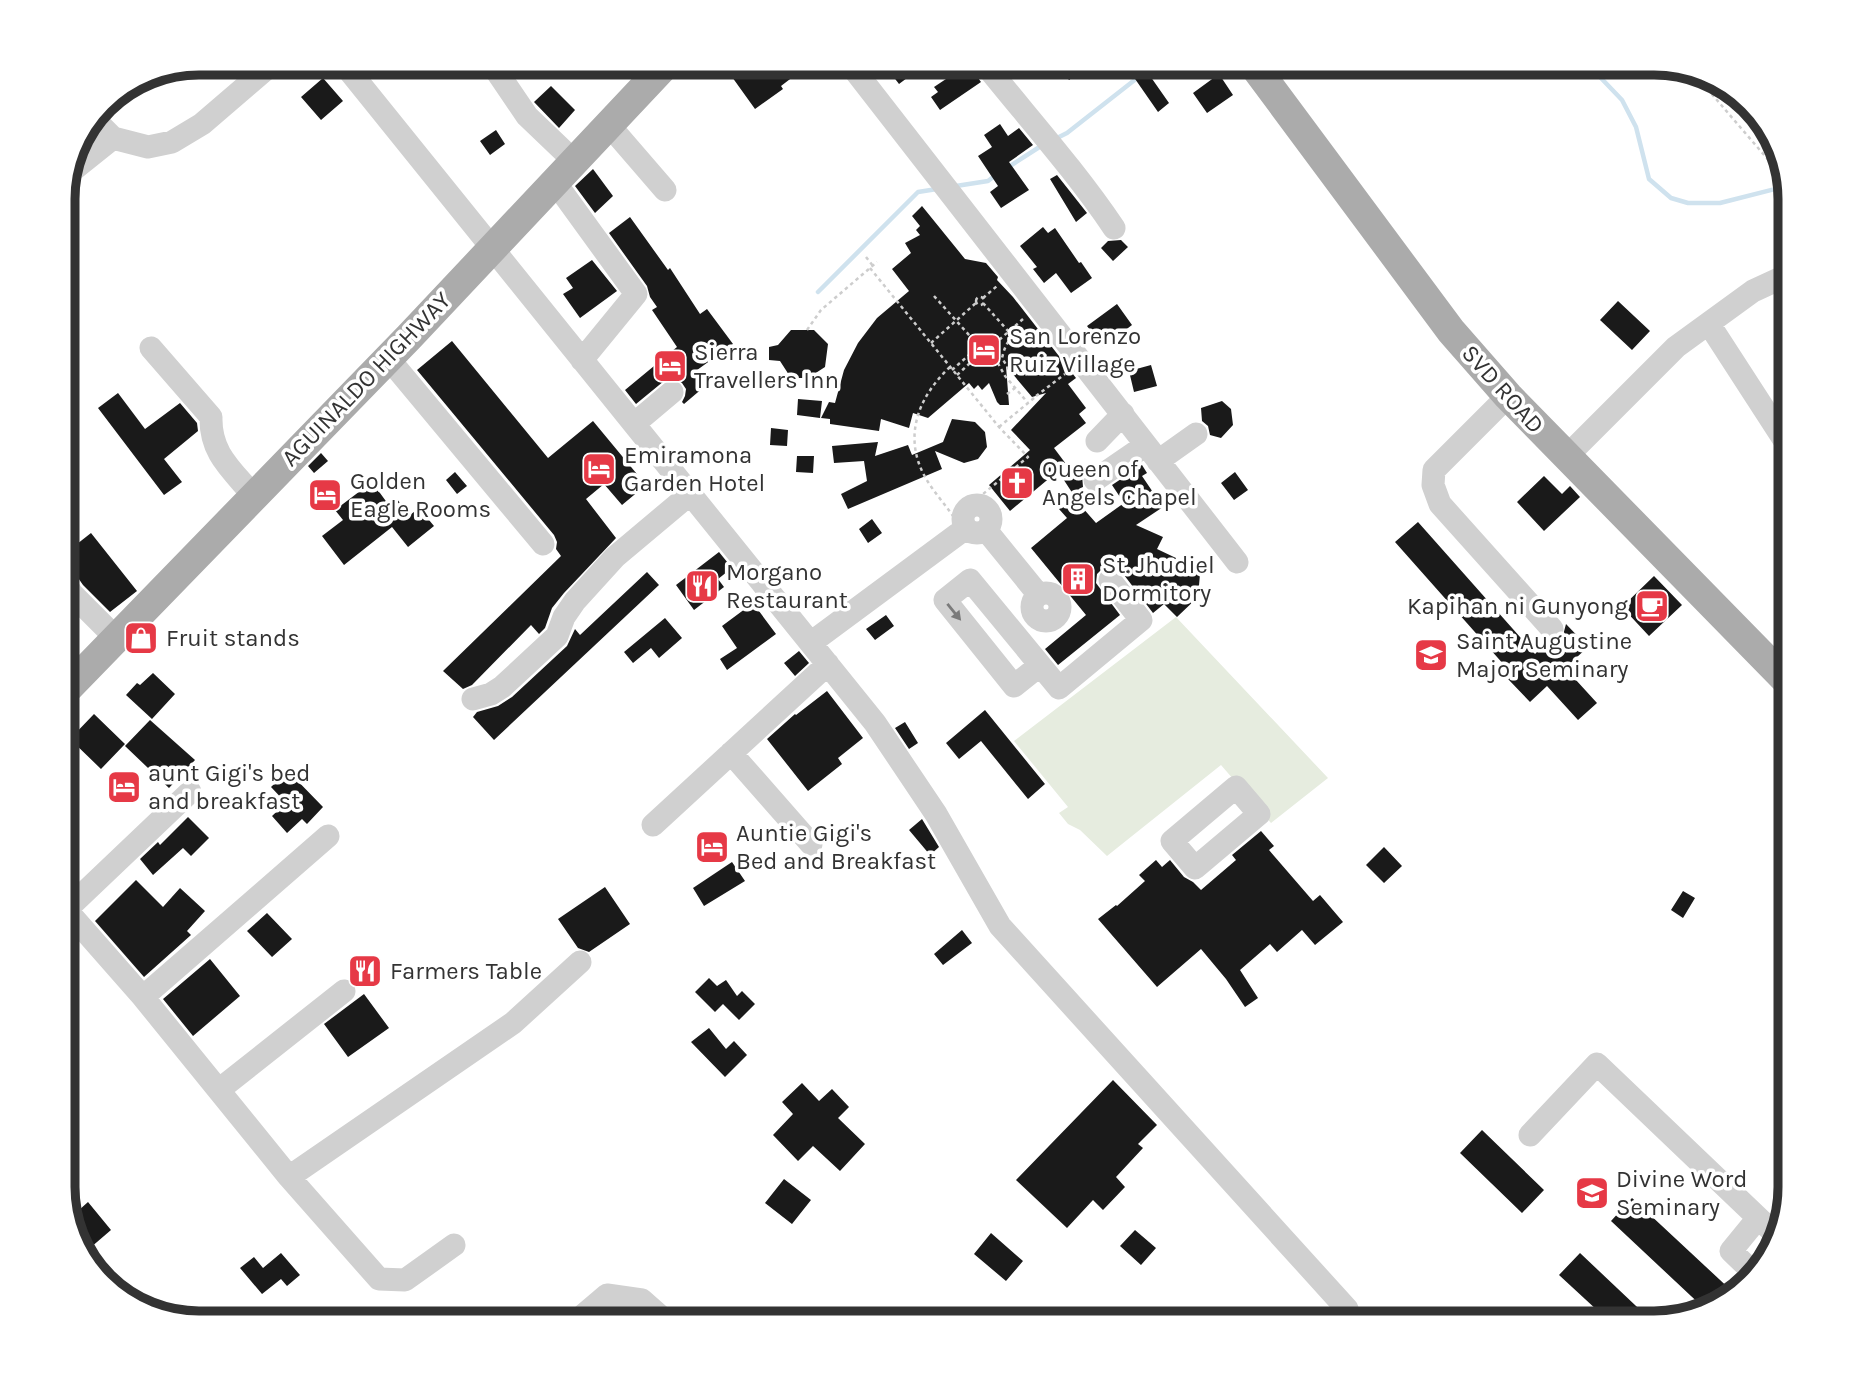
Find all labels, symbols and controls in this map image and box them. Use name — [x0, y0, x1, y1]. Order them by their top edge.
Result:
street label: AGUINALDO HIGHWAY — [276, 286, 456, 472]
place label: San Lorenzo Ruiz Village — [1009, 322, 1141, 378]
hotel icon: San Lorenzo Ruiz Village — [965, 331, 1003, 369]
place label: Sierra Travellers Inn — [694, 338, 839, 394]
street label: SVD ROAD — [1456, 339, 1550, 439]
hotel icon: Sierra Travellers Inn — [651, 347, 689, 385]
place label: Emiramona Garden Hotel — [624, 441, 765, 497]
hotel icon: Emiramona Garden Hotel — [580, 450, 618, 488]
place label: Queen of Angels Chapel — [1042, 455, 1197, 511]
church icon: Queen of Angels Chapel — [998, 464, 1036, 502]
place label: Golden Eagle Rooms — [350, 467, 491, 523]
hotel icon: Golden Eagle Rooms — [306, 476, 344, 514]
place label: St. Jhudiel Dormitory — [1102, 551, 1215, 607]
place label: Morgano Restaurant — [726, 558, 848, 614]
building icon: St. Jhudiel Dormitory — [1059, 560, 1097, 598]
restaurant icon: Morgano Restaurant — [683, 567, 721, 605]
cafe icon: Kapihan ni Gunyong — [1633, 587, 1671, 625]
place label: Kapihan ni Gunyong — [1407, 592, 1628, 620]
one-way arrow — [946, 603, 961, 620]
shop icon: Fruit stands — [122, 619, 160, 657]
place label: Fruit stands — [166, 624, 300, 652]
place label: Saint Augustine Major Seminary — [1456, 627, 1632, 683]
school or university icon: Saint Augustine Major Seminary — [1412, 636, 1450, 674]
place label: aunt Gigi's bed and breakfast — [148, 759, 311, 815]
hotel icon: aunt Gigi's bed and breakfast — [105, 768, 143, 806]
place label: Auntie Gigi's Bed and Breakfast — [736, 819, 936, 875]
hotel icon: Auntie Gigi's Bed and Breakfast — [693, 828, 731, 866]
restaurant icon: Farmers Table — [346, 952, 384, 990]
place label: Farmers Table — [390, 957, 542, 985]
place label: Divine Word Seminary — [1616, 1165, 1747, 1221]
school or university icon: Divine Word Seminary — [1573, 1174, 1611, 1212]

